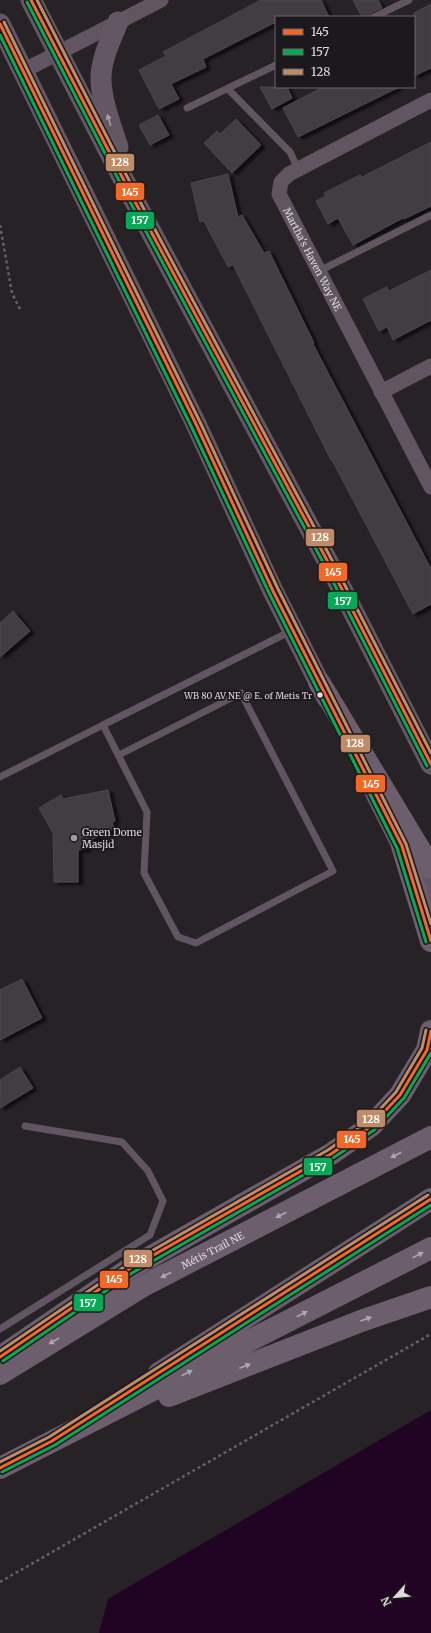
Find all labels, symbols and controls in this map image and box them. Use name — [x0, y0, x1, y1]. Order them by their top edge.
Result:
legend — [275, 16, 415, 88]
text: 145 — [311, 24, 329, 39]
text: 157 — [311, 44, 330, 59]
text: 128 — [311, 64, 330, 79]
one-way arrow — [106, 114, 112, 126]
line badge: 128 — [105, 153, 135, 172]
text: 128 — [111, 155, 129, 169]
line badge: 145 — [115, 182, 145, 201]
text: 145 — [121, 185, 139, 199]
street label: Martha's Haven Way NE — [280, 205, 345, 314]
line badge: 157 — [125, 211, 155, 230]
text: 157 — [131, 213, 149, 227]
line badge: 128 — [305, 528, 335, 547]
text: 128 — [311, 530, 329, 544]
line badge: 145 — [318, 562, 348, 582]
text: 145 — [324, 565, 342, 579]
line badge: 157 — [327, 591, 358, 610]
text: 157 — [334, 594, 352, 608]
place label: WB 80 AV NE @ E. of Metis Tr — [183, 690, 312, 701]
marker: WB 80 AV NE @ E. of Metis Tr — [315, 690, 325, 700]
line badge: 128 — [340, 734, 371, 753]
text: 128 — [346, 736, 364, 750]
line badge: 145 — [355, 774, 386, 793]
text: 145 — [362, 777, 380, 791]
place label: Green Dome Masjid — [82, 826, 142, 851]
marker: Green Dome Masjid — [69, 833, 79, 843]
line badge: 128 — [356, 1109, 386, 1128]
text: 128 — [362, 1112, 380, 1126]
line badge: 145 — [336, 1130, 367, 1149]
text: 145 — [343, 1132, 361, 1146]
one-way arrow — [391, 1152, 402, 1158]
line badge: 157 — [303, 1157, 333, 1176]
text: 157 — [309, 1160, 327, 1174]
one-way arrow — [275, 1211, 287, 1218]
street label: Métis Trail NE — [179, 1229, 247, 1272]
line badge: 128 — [123, 1249, 153, 1268]
text: 128 — [129, 1252, 147, 1266]
one-way arrow — [412, 1252, 424, 1258]
line badge: 145 — [99, 1270, 129, 1289]
one-way arrow — [160, 1271, 171, 1278]
text: 145 — [105, 1272, 123, 1286]
line badge: 157 — [73, 1293, 104, 1312]
text: 157 — [79, 1296, 97, 1310]
one-way arrow — [297, 1311, 308, 1317]
one-way arrow — [361, 1316, 373, 1322]
one-way arrow — [48, 1337, 60, 1344]
one-way arrow — [239, 1363, 251, 1369]
one-way arrow — [181, 1370, 192, 1376]
north arrow — [375, 1577, 415, 1617]
text: N — [378, 1594, 394, 1609]

